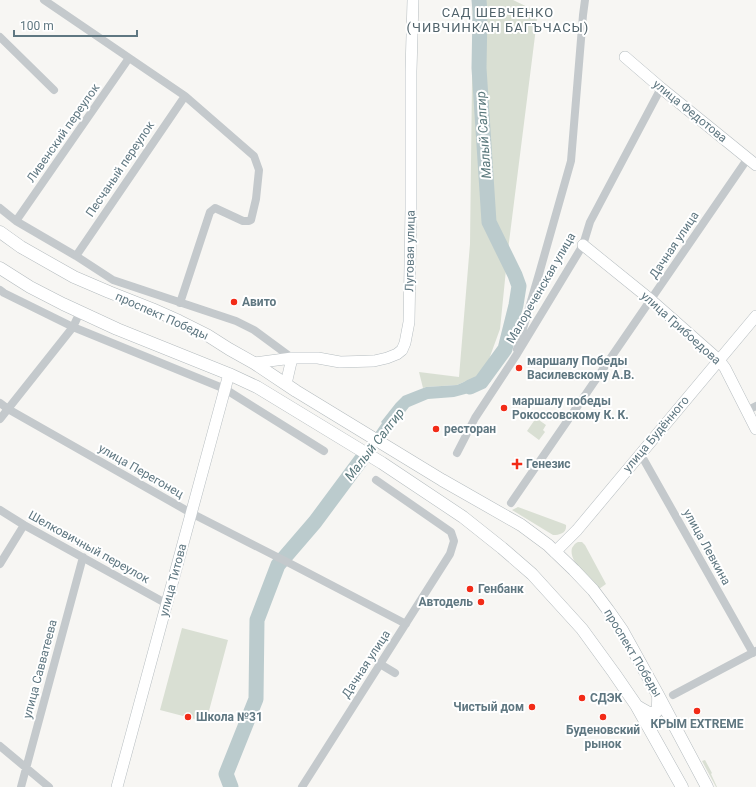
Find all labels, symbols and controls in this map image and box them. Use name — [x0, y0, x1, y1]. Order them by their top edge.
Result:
district label: САД ШЕВЧЕНКО (ЧИВЧИНКАН БАГЪЧАСЫ) — [407, 5, 589, 35]
scale bar — [14, 12, 137, 38]
text: 100 m — [20, 19, 54, 33]
street label: улица Федотова — [650, 77, 730, 145]
street label: Ливенский переулок — [24, 81, 103, 185]
water label: Малый Салгир — [473, 91, 494, 179]
street label: Песчаный переулок — [83, 118, 158, 220]
street label: Дачная улица — [646, 209, 702, 281]
street label: Луговая улица — [402, 210, 418, 292]
street label: Малореченская улица — [504, 230, 578, 346]
street label: проспект Победы — [113, 289, 211, 343]
street label: улица Грибоедова — [638, 289, 724, 367]
place label: Авито — [242, 295, 277, 309]
marker: Авито — [229, 297, 239, 307]
place label: маршалу Победы Василевскому А.В. — [527, 354, 635, 382]
marker: маршалу Победы Василевскому А.В. — [514, 363, 524, 373]
street label: улица Будённого — [620, 393, 692, 475]
place label: маршалу победы Рокоссовскому К. К. — [512, 394, 629, 422]
marker: маршалу победы Рокоссовскому К. К. — [499, 403, 509, 413]
water label: Малый Салгир — [342, 405, 407, 483]
place label: ресторан — [444, 422, 496, 436]
marker: ресторан — [431, 424, 441, 434]
street label: улица Перегонец — [96, 441, 186, 501]
place label: Генезис — [526, 457, 571, 471]
marker: Генезис — [511, 458, 523, 470]
street label: улица Левкина — [680, 507, 734, 587]
street label: Шелковичный переулок — [26, 508, 152, 586]
street label: улица Титова — [157, 542, 189, 618]
place label: Генбанк — [478, 582, 524, 596]
marker: Генбанк — [465, 584, 475, 594]
place label: Автодель — [418, 595, 473, 609]
marker: Автодель — [476, 597, 486, 607]
street label: проспект Победы — [601, 606, 665, 700]
street label: улица Савватеева — [20, 618, 60, 720]
street label: Дачная улица — [339, 627, 393, 701]
place label: СДЭК — [590, 691, 623, 705]
marker: СДЭК — [577, 693, 587, 703]
place label: Чистый дом — [453, 700, 524, 714]
marker: Чистый дом — [527, 702, 537, 712]
marker: КРЫМ EXTREME — [692, 706, 702, 716]
place label: Школа №31 — [196, 710, 263, 724]
marker: Школа №31 — [183, 712, 193, 722]
marker: Буденовский рынок — [598, 712, 608, 722]
place label: КРЫМ EXTREME — [651, 717, 744, 731]
place label: Буденовский рынок — [566, 723, 640, 751]

